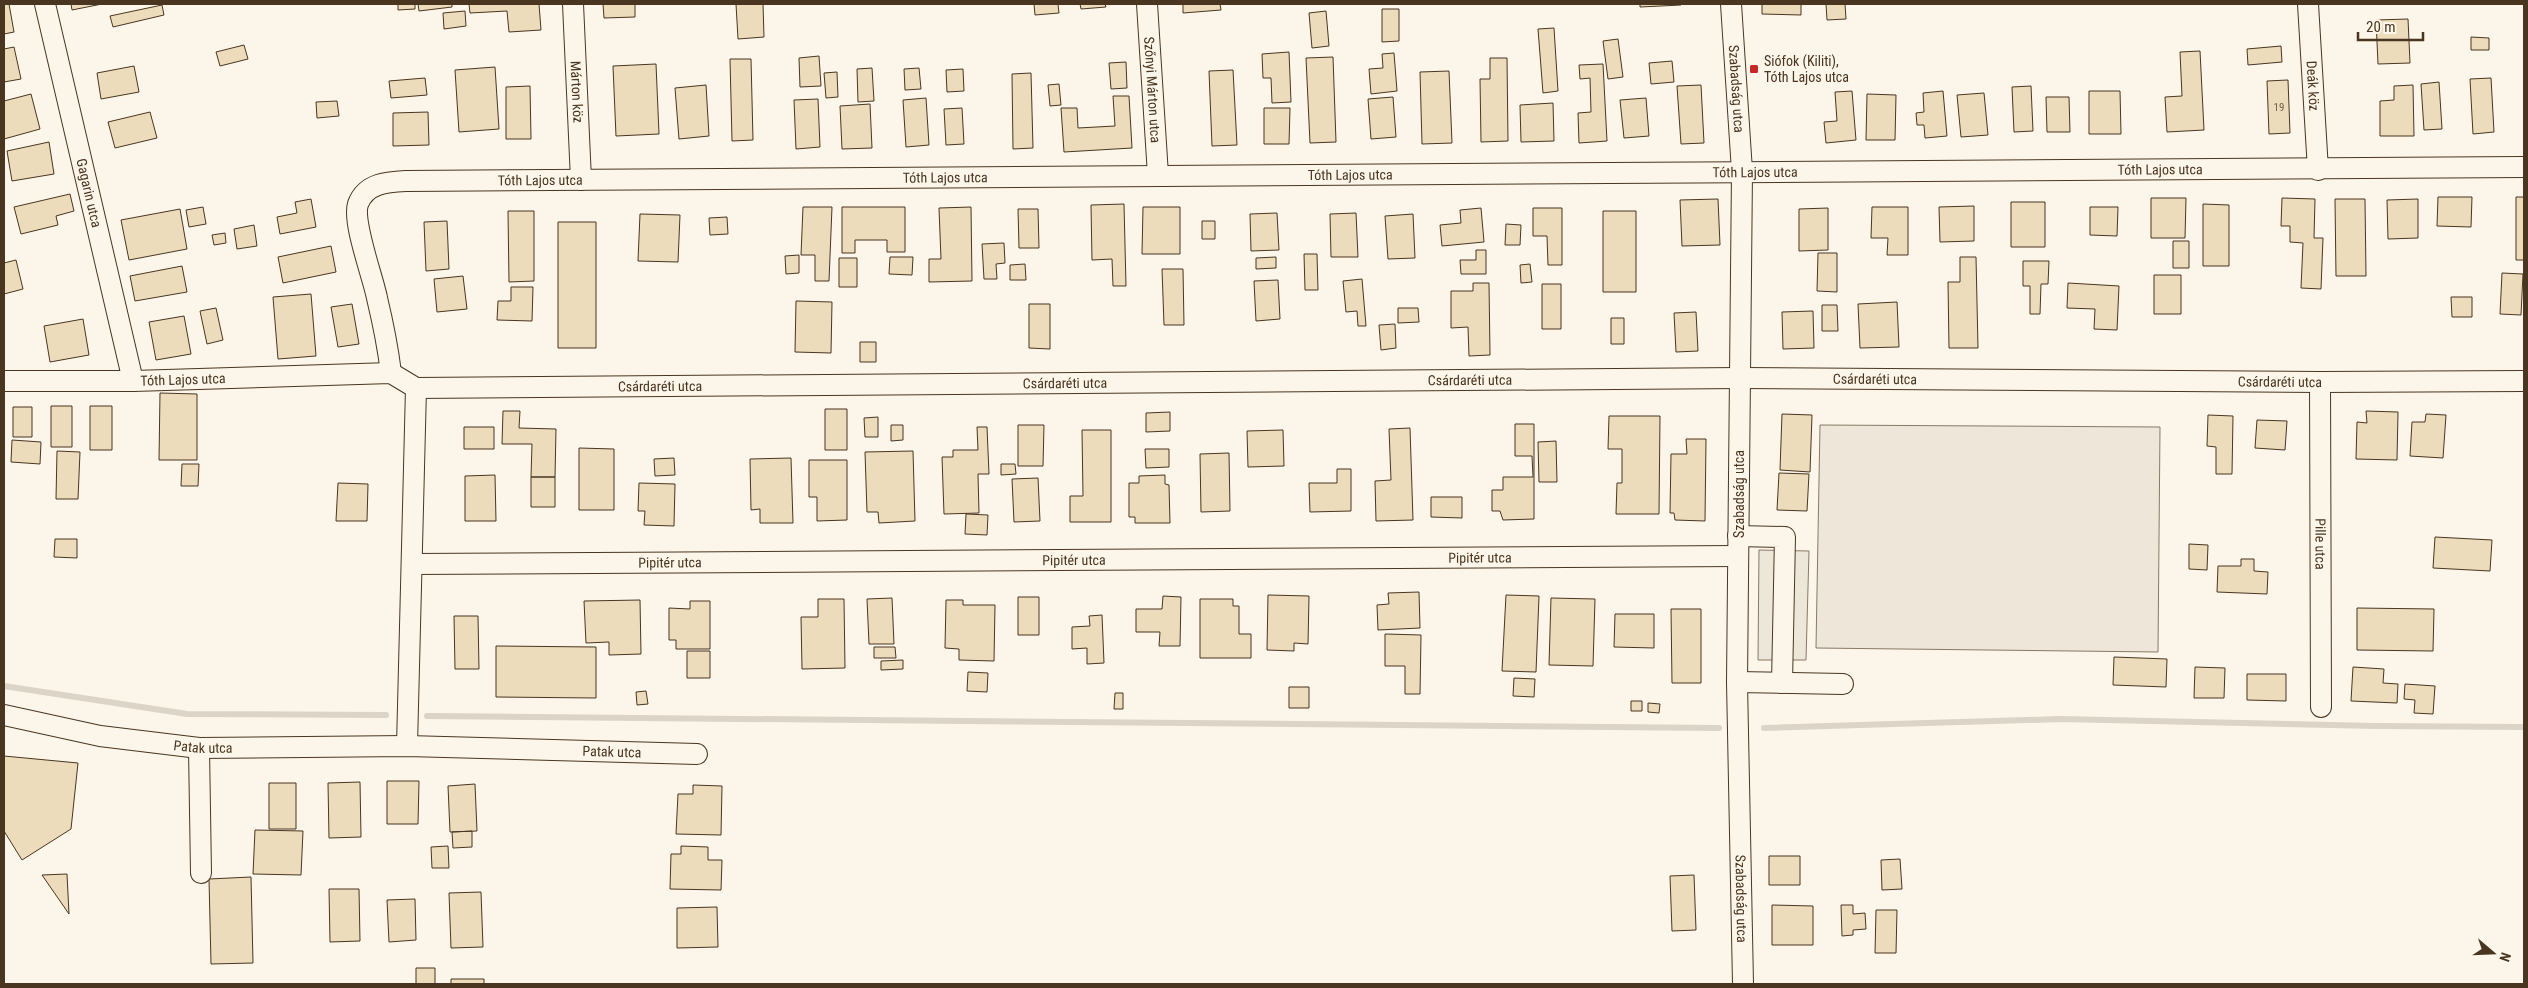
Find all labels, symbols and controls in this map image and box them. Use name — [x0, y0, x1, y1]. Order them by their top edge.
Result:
scale bar — [2358, 10, 2423, 42]
text: 20 m — [2366, 18, 2396, 36]
street label: Szőnyi Márton utca — [1141, 36, 1164, 143]
street label: Szabadság utca — [1726, 44, 1747, 133]
place label: Siófok (Kiliti), Tóth Lajos utca — [1764, 53, 1849, 85]
street label: Márton köz — [568, 60, 586, 123]
street label: Deák köz — [2303, 60, 2322, 111]
marker: Siófok (Kiliti), Tóth Lajos utca — [1748, 63, 1760, 75]
house number: 19 — [2274, 101, 2284, 114]
street label: Gagarin utca — [73, 157, 105, 229]
street label: Tóth Lajos utca — [2118, 161, 2203, 178]
street label: Tóth Lajos utca — [1713, 164, 1798, 180]
street label: Tóth Lajos utca — [1308, 166, 1393, 183]
street label: Tóth Lajos utca — [903, 169, 988, 186]
street label: Tóth Lajos utca — [498, 172, 583, 188]
street label: Tóth Lajos utca — [140, 370, 226, 389]
street label: Csárdaréti utca — [1833, 371, 1917, 387]
street label: Csárdaréti utca — [1428, 372, 1512, 388]
street label: Csárdaréti utca — [2238, 373, 2322, 390]
street label: Csárdaréti utca — [1023, 375, 1107, 391]
street label: Csárdaréti utca — [618, 378, 702, 394]
street label: Szabadság utca — [1731, 450, 1747, 538]
street label: Pille utca — [2312, 518, 2329, 570]
street label: Pipitér utca — [1448, 549, 1512, 566]
street label: Pipitér utca — [1042, 552, 1106, 568]
street label: Pipitér utca — [638, 554, 702, 571]
street label: Patak utca — [173, 737, 233, 756]
street label: Patak utca — [582, 743, 642, 760]
street label: Szabadság utca — [1732, 854, 1750, 943]
north arrow — [2468, 928, 2518, 978]
text: N — [2496, 951, 2514, 964]

